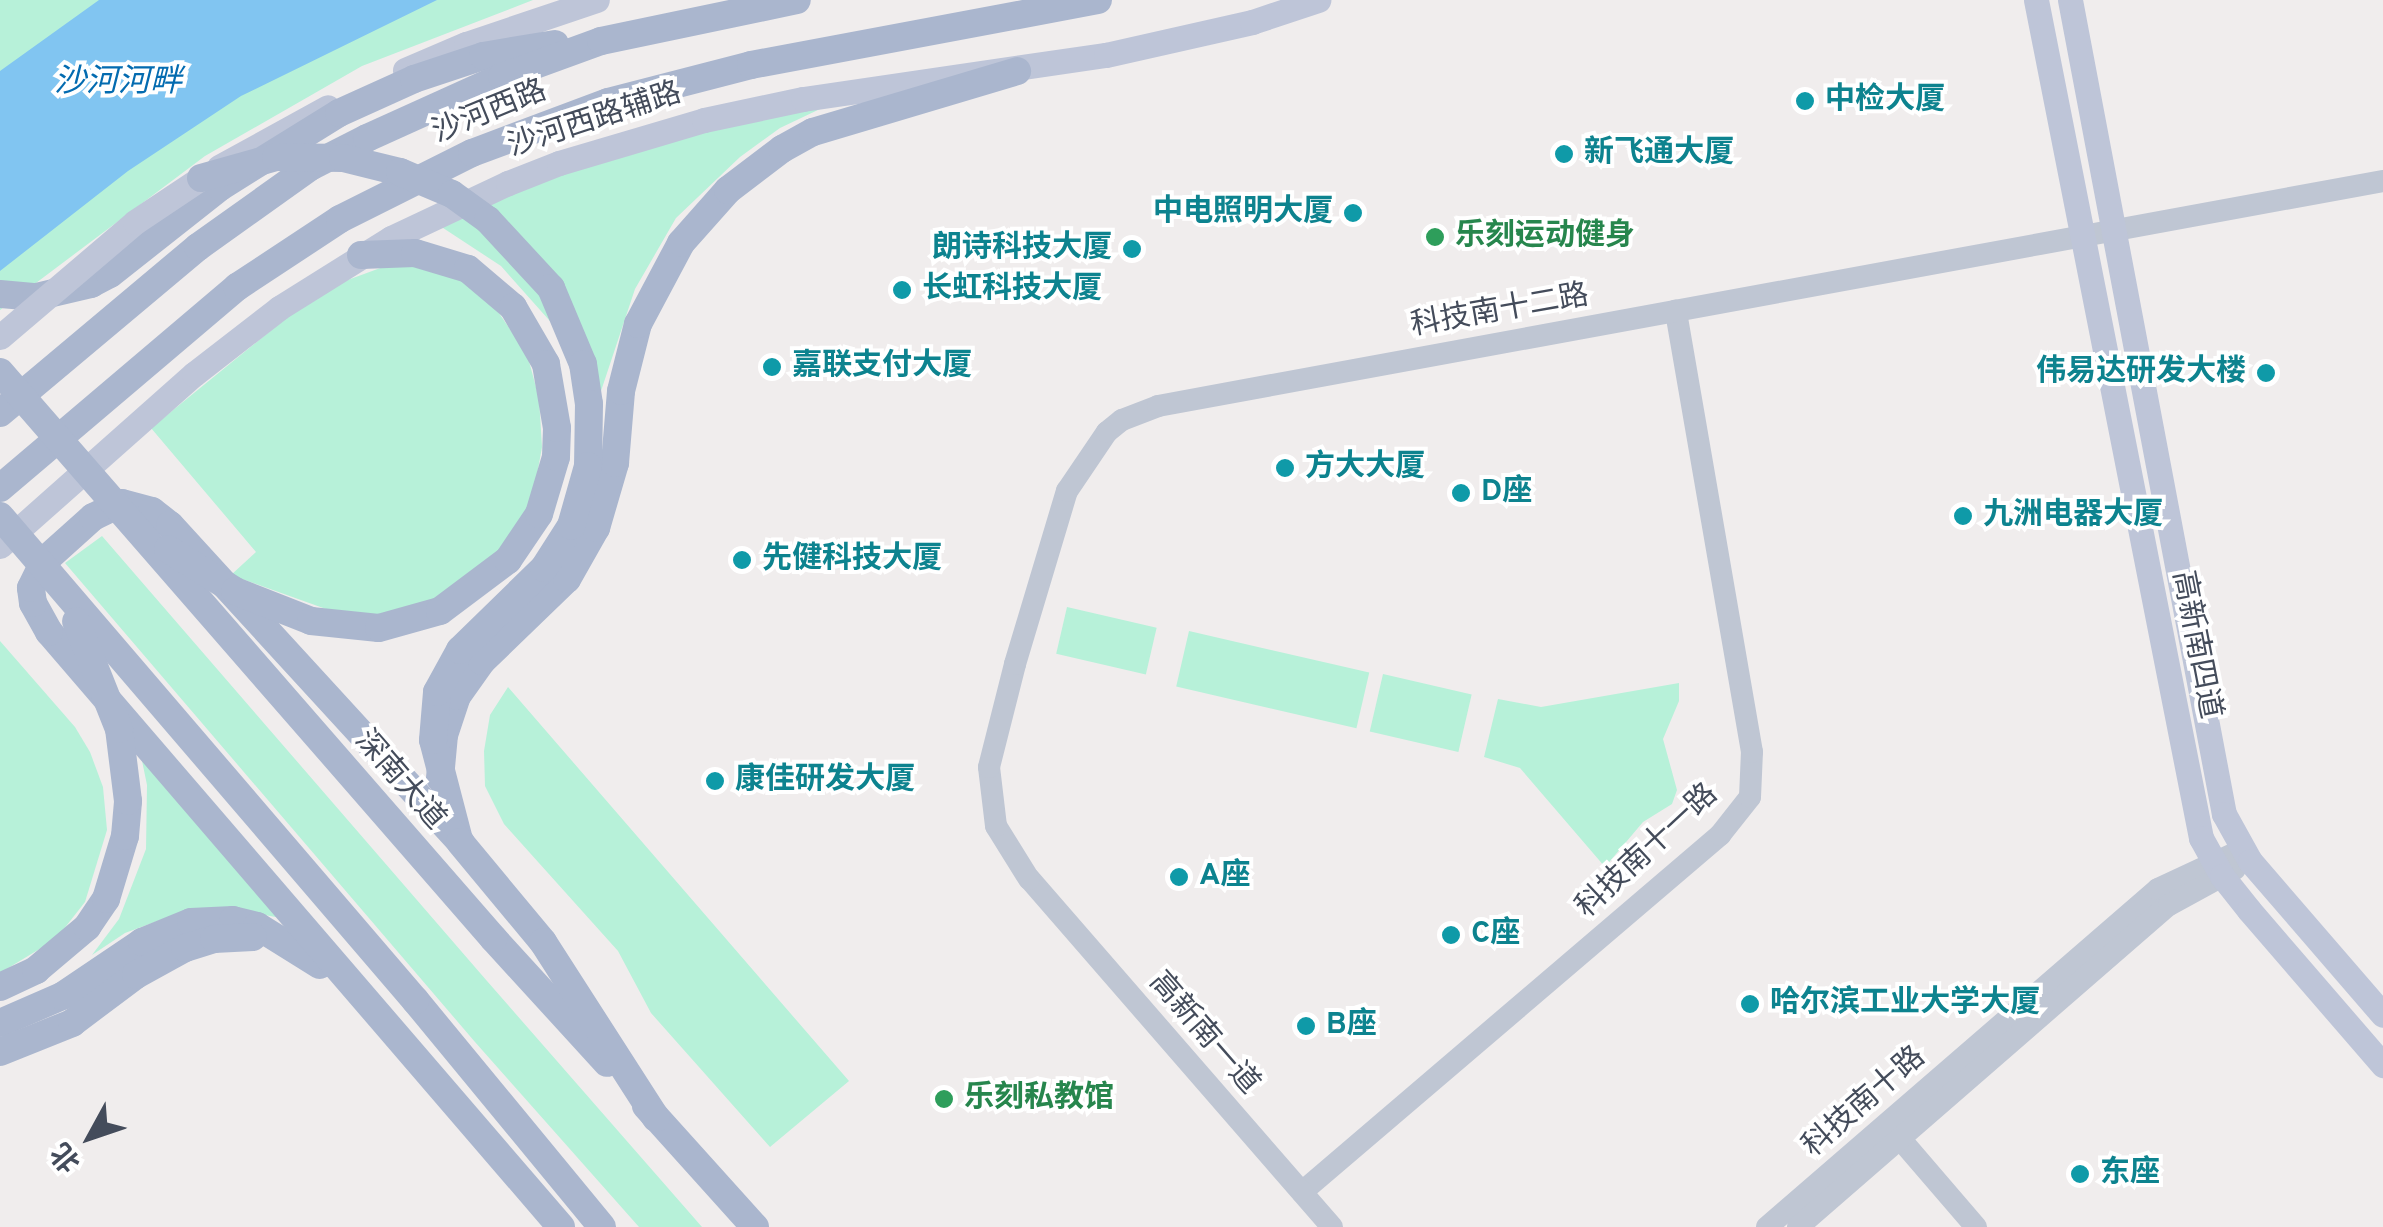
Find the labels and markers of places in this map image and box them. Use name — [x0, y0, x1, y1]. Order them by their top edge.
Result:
place label: 中检大厦 — [1825, 83, 1945, 119]
marker: 中检大厦 — [1794, 90, 1816, 112]
place label: 新飞通大厦 — [1584, 136, 1734, 172]
marker: 新飞通大厦 — [1553, 143, 1575, 165]
place label: 中电照明大厦 — [1153, 195, 1333, 231]
marker: 中电照明大厦 — [1342, 202, 1364, 224]
place label: 乐刻·运动健身 — [1455, 219, 1635, 255]
marker: 乐刻·运动健身 — [1424, 226, 1446, 248]
place label: 朗诗科技大厦 — [932, 231, 1112, 267]
marker: 朗诗科技大厦 — [1121, 238, 1143, 260]
place label: 长虹科技大厦 — [922, 272, 1102, 308]
marker: 长虹科技大厦 — [891, 279, 913, 301]
place label: 嘉联支付大厦 — [792, 349, 972, 385]
place label: 伟易达研发大楼 — [2036, 355, 2246, 391]
marker: 嘉联支付大厦 — [761, 356, 783, 378]
marker: 伟易达研发大楼 — [2255, 362, 2277, 384]
place label: 方大大厦 — [1305, 450, 1425, 486]
marker: 方大大厦 — [1274, 457, 1296, 479]
place label: D座 — [1481, 475, 1532, 511]
marker: D座 — [1450, 482, 1472, 504]
place label: 九洲电器大厦 — [1983, 498, 2163, 534]
marker: 九洲电器大厦 — [1952, 505, 1974, 527]
place label: 先健科技大厦 — [762, 542, 942, 578]
marker: 先健科技大厦 — [731, 549, 753, 571]
place label: 康佳研发大厦 — [735, 763, 915, 799]
marker: 康佳研发大厦 — [704, 770, 726, 792]
place label: A座 — [1199, 859, 1251, 895]
marker: A座 — [1168, 866, 1190, 888]
place label: C座 — [1471, 917, 1520, 953]
marker: C座 — [1440, 924, 1462, 946]
place label: 哈尔滨工业大学大厦 — [1770, 986, 2040, 1022]
marker: 哈尔滨工业大学大厦 — [1739, 993, 1761, 1015]
place label: B座 — [1326, 1008, 1377, 1044]
marker: B座 — [1295, 1015, 1317, 1037]
place label: 乐刻·私教馆 — [964, 1081, 1114, 1117]
marker: 乐刻·私教馆 — [933, 1088, 955, 1110]
place label: 东座 — [2100, 1156, 2160, 1192]
marker: 东座 — [2069, 1163, 2091, 1185]

